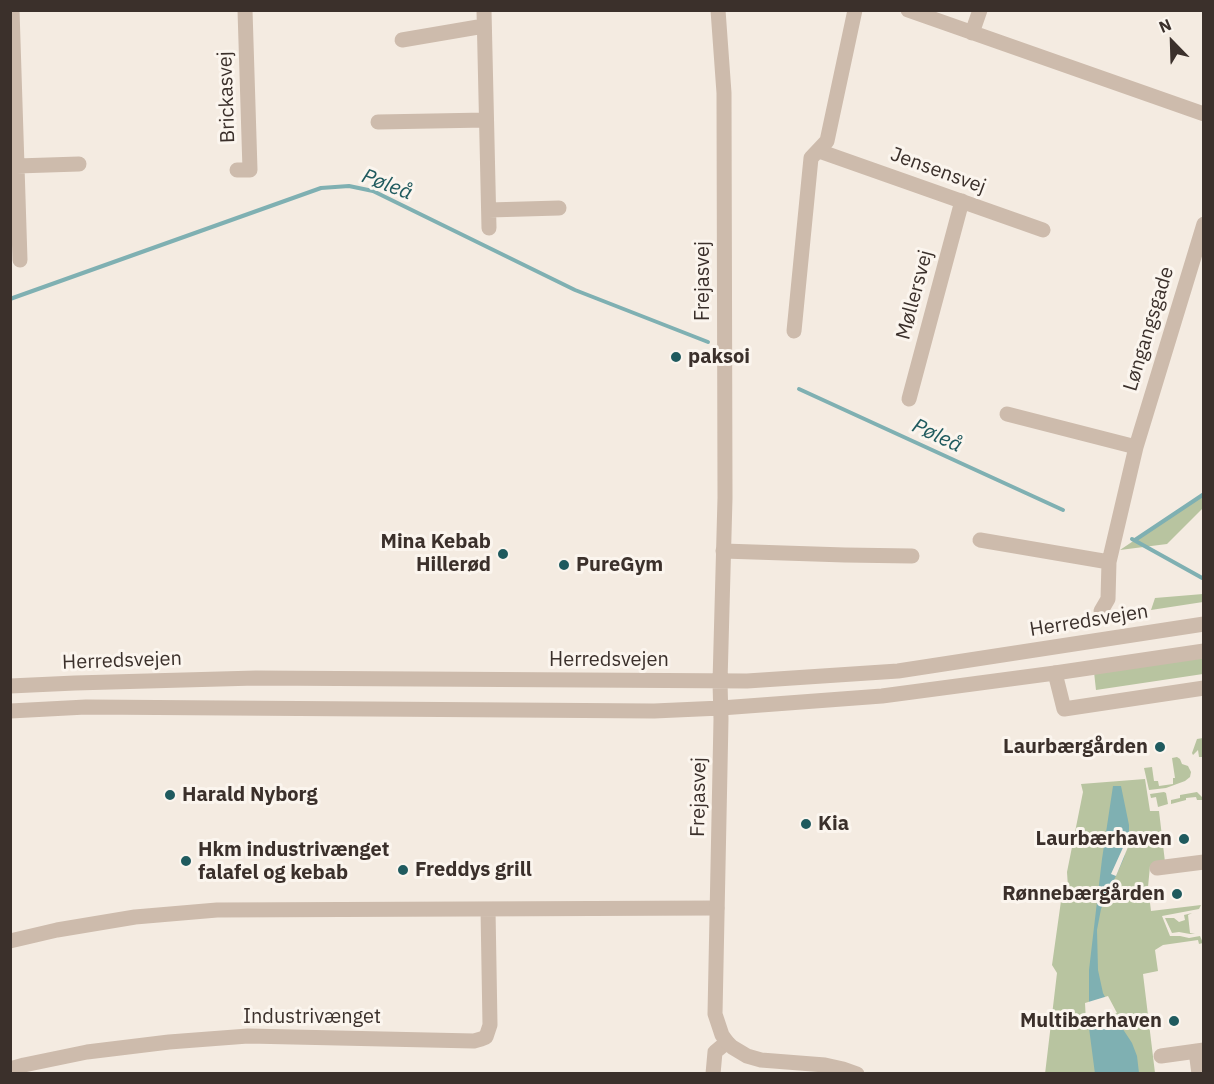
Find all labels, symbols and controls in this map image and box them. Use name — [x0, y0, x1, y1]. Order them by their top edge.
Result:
north arrow — [1142, 12, 1202, 72]
text: N — [1156, 14, 1174, 37]
street label: Brickasvej — [213, 51, 241, 143]
street label: Jensensvej — [887, 143, 989, 199]
water label: Pøleå — [358, 164, 416, 206]
street label: Frejasvej — [691, 241, 715, 321]
street label: Møllersvej — [892, 248, 938, 342]
street label: Løngangsgade — [1119, 264, 1179, 394]
place label: paksoi — [688, 345, 750, 369]
marker: paksoi — [669, 350, 683, 364]
water label: Pøleå — [908, 414, 966, 458]
place label: Mina Kebab Hillerød — [381, 530, 491, 577]
marker: Mina Kebab Hillerød — [496, 547, 510, 561]
place label: PureGym — [576, 553, 663, 577]
marker: PureGym — [557, 558, 571, 572]
street label: Herredsvejen — [1028, 600, 1150, 642]
street label: Herredsvejen — [62, 647, 182, 675]
street label: Herredsvejen — [549, 648, 669, 672]
place label: Laurbærgården — [1003, 735, 1148, 759]
marker: Laurbærgården — [1153, 740, 1167, 754]
street label: Frejasvej — [686, 757, 712, 837]
place label: Harald Nyborg — [182, 783, 317, 807]
marker: Harald Nyborg — [163, 788, 177, 802]
place label: Kia — [818, 812, 849, 836]
marker: Kia — [799, 817, 813, 831]
place label: Laurbærhaven — [1036, 827, 1172, 851]
marker: Laurbærhaven — [1177, 832, 1191, 846]
place label: Hkm industrivænget falafel og kebab — [198, 838, 389, 885]
marker: Hkm industrivænget falafel og kebab — [179, 854, 193, 868]
place label: Freddys grill — [415, 858, 532, 882]
marker: Freddys grill — [396, 863, 410, 877]
place label: Rønnebærgården — [1002, 882, 1165, 906]
marker: Rønnebærgården — [1170, 887, 1184, 901]
street label: Industrivænget — [243, 1005, 381, 1029]
place label: Multibærhaven — [1020, 1009, 1162, 1033]
marker: Multibærhaven — [1167, 1014, 1181, 1028]

